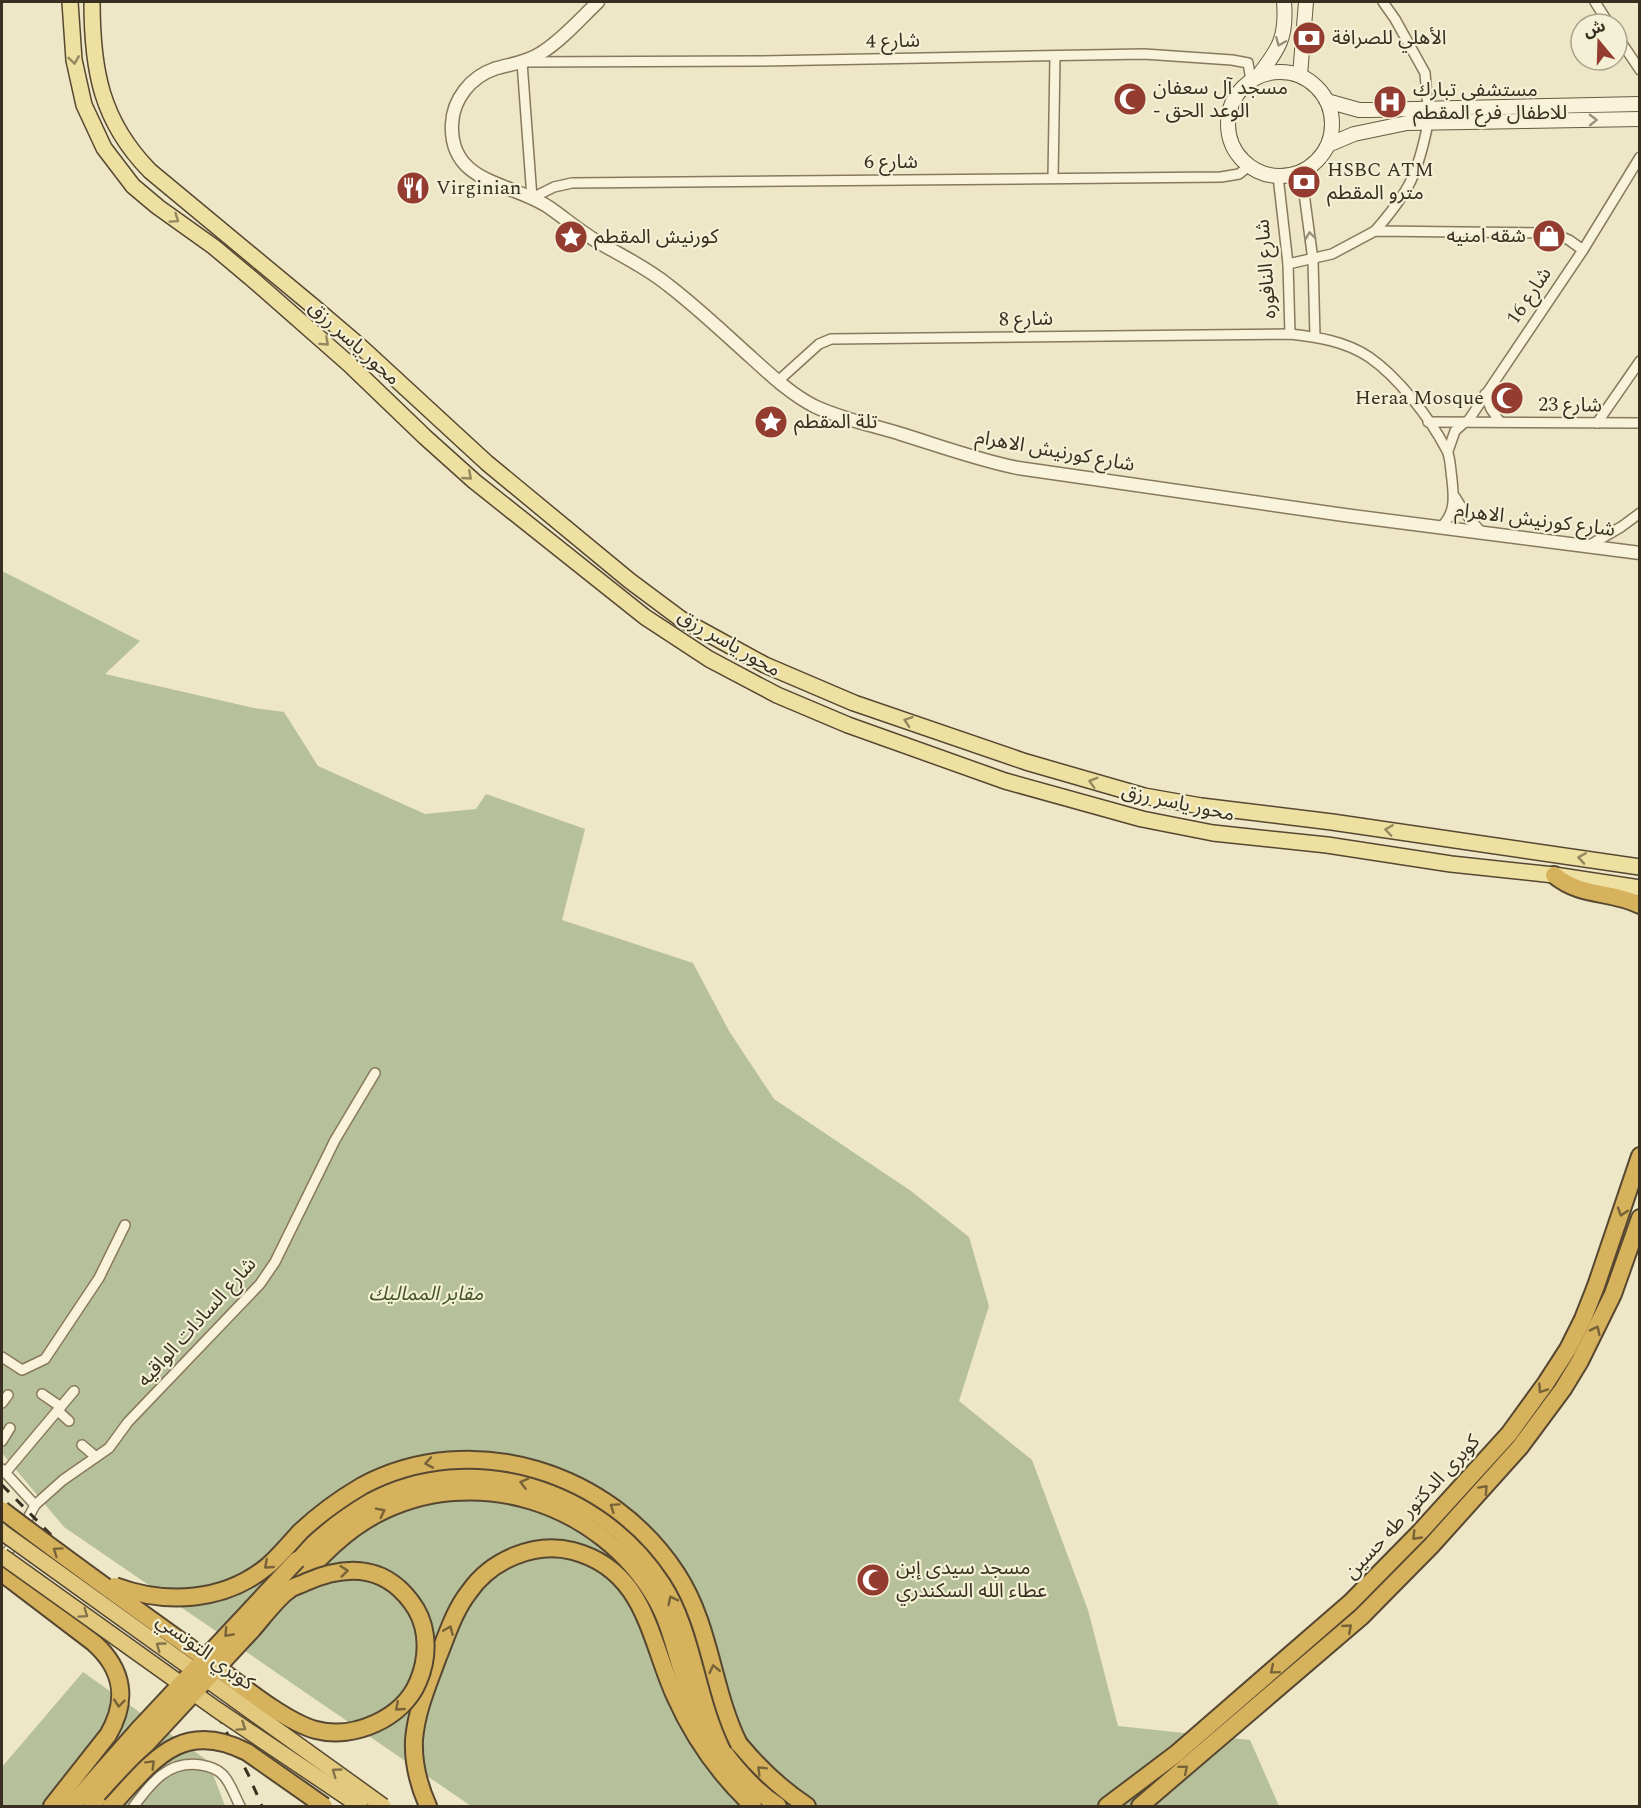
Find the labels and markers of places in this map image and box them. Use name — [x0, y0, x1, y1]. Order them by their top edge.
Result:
bank icon: الأهلي للصرافة — [1291, 20, 1327, 56]
place label: الأهلي للصرافة — [1332, 23, 1447, 53]
place label: مسجد آل سعفان - الوعد الحق — [1153, 73, 1288, 126]
place label: مستشفى تبارك للاطفال فرع المقطم — [1413, 75, 1567, 128]
mosque icon: مسجد آل سعفان - الوعد الحق — [1112, 81, 1148, 117]
hospital icon: مستشفى تبارك للاطفال فرع المقطم — [1372, 84, 1408, 120]
place label: HSBC ATM مترو المقطم — [1327, 155, 1434, 208]
bank icon: HSBC ATM مترو المقطم — [1286, 164, 1322, 200]
restaurant icon: Virginian — [395, 170, 431, 206]
place label: Virginian — [436, 173, 521, 203]
shop icon: شقه امنيه — [1531, 218, 1567, 254]
place icon: كورنيش المقطم — [553, 219, 589, 255]
place label: شقه امنيه — [1446, 221, 1526, 251]
place label: كورنيش المقطم — [594, 222, 719, 252]
mosque icon: Heraa Mosque — [1489, 380, 1525, 416]
place label: Heraa Mosque — [1355, 383, 1484, 413]
place icon: تلة المقطم — [753, 404, 789, 440]
place label: تلة المقطم — [794, 407, 878, 437]
place label: مسجد سيدى إبن عطاء الله السكندري — [896, 1553, 1047, 1606]
mosque icon: مسجد سيدى إبن عطاء الله السكندري — [855, 1562, 891, 1598]

